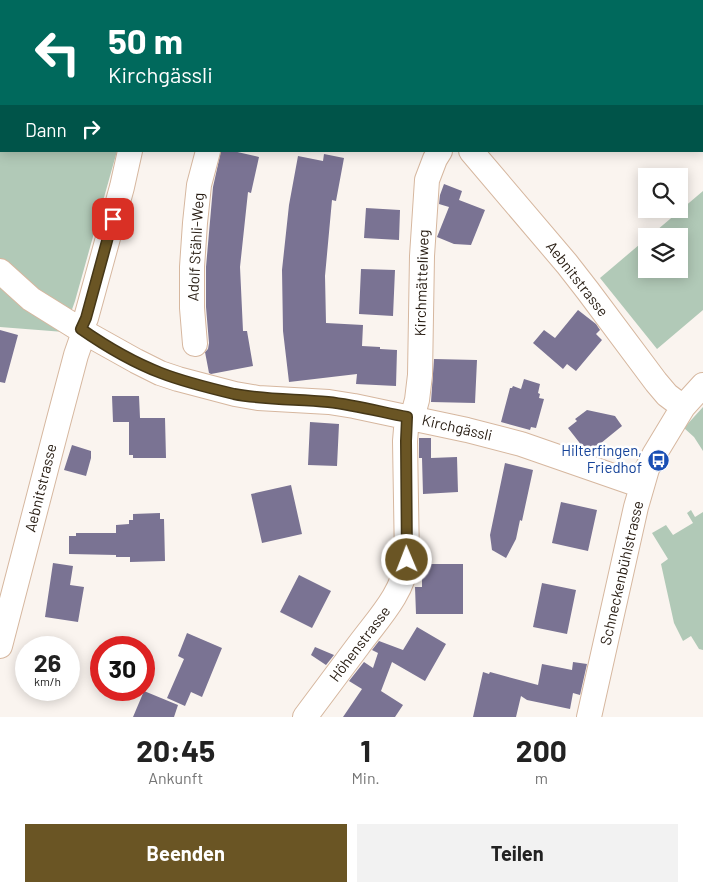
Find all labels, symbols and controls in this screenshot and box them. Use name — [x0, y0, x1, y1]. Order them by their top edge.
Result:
text: 50 m — [108, 19, 183, 61]
icon: left — [25, 20, 90, 85]
text: Kirchgässli — [108, 61, 213, 87]
icon: right — [77, 115, 105, 143]
text: Dann — [25, 118, 67, 141]
map controls — [638, 168, 688, 278]
button: search — [638, 168, 688, 218]
street label: Adolf Stähli-Weg — [183, 192, 207, 302]
pin — [92, 198, 134, 240]
icon: arrive — [99, 205, 127, 233]
button: layers — [638, 228, 688, 278]
street label: Kirchmätteliweg — [410, 229, 432, 337]
street label: Aebnitstrasse — [543, 237, 613, 320]
street label: Kirchgässli — [420, 410, 494, 444]
place label: Hilterfingen, Friedhof — [561, 441, 642, 476]
street label: Aebnitstrasse — [20, 442, 60, 534]
bus stop icon: Hilterfingen, Friedhof — [646, 448, 670, 472]
street label: Schneckenbühlstrasse — [596, 499, 646, 647]
position arrow — [380, 533, 432, 585]
street label: Höhenstrasse — [325, 602, 393, 685]
speed limit sign: 30 — [90, 636, 155, 701]
text: 26 — [34, 647, 61, 677]
text: km/h — [34, 674, 61, 688]
text: 20:45 — [136, 732, 215, 768]
text: 1 — [360, 732, 371, 768]
text: 200 — [516, 732, 567, 768]
text: Ankunft — [148, 768, 203, 787]
text: Min. — [351, 768, 380, 787]
text: m — [535, 768, 548, 787]
button: Beenden — [25, 824, 347, 882]
button: Teilen — [357, 824, 678, 882]

